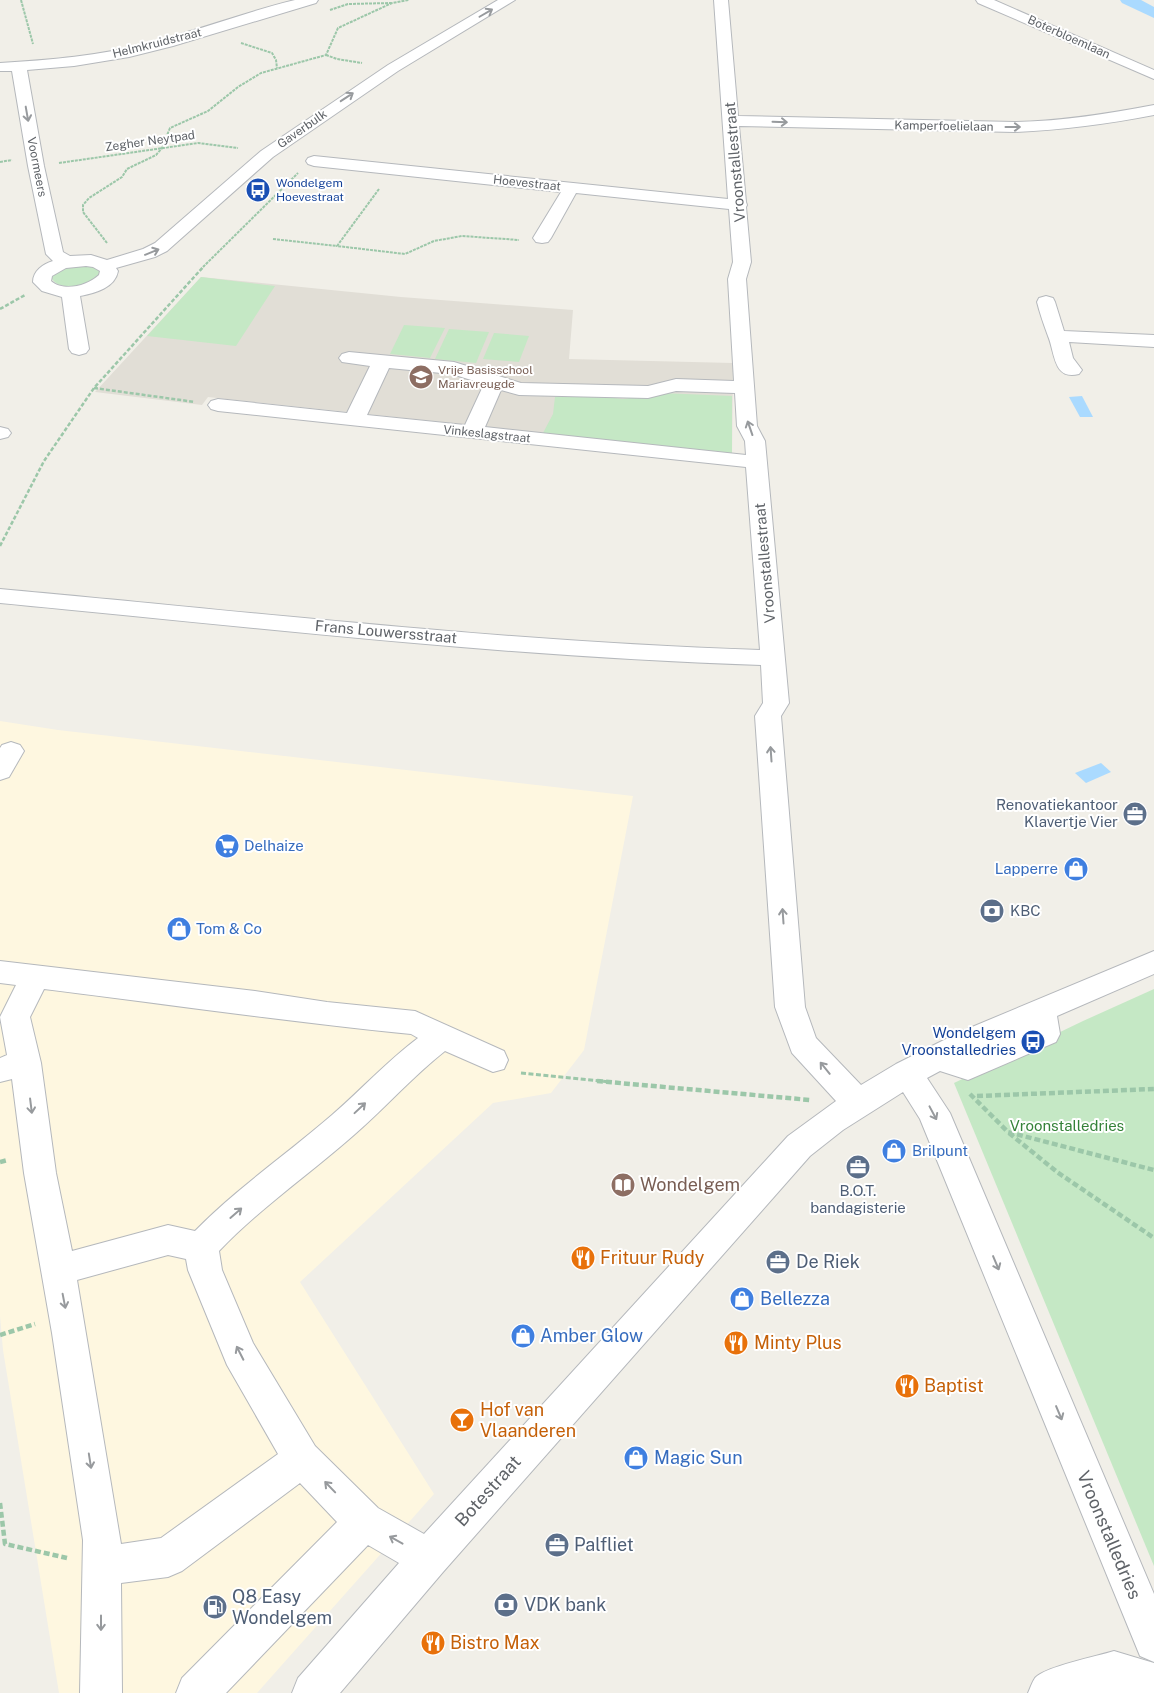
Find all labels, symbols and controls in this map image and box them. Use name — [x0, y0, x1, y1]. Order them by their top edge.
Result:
one-way arrow — [479, 8, 493, 18]
street label: Boterbloemlaan — [1026, 13, 1112, 61]
street label: Helmkruidstraat — [111, 25, 203, 61]
one-way arrow — [340, 92, 354, 102]
street label: Vroonstallestraat — [721, 101, 748, 223]
one-way arrow — [23, 106, 33, 122]
street label: Gaverbulk — [275, 107, 330, 151]
one-way arrow — [772, 118, 788, 127]
street label: Kamperfoelielaan — [894, 118, 994, 134]
one-way arrow — [1004, 122, 1021, 132]
street label: Zegher Neytpad — [104, 128, 196, 154]
street label: Voormeers — [24, 136, 50, 198]
street label: Hoevestraat — [492, 172, 562, 194]
place label: Wondelgem Hoevestraat — [276, 176, 344, 204]
bus stop icon: Wondelgem Hoevestraat — [245, 177, 271, 203]
one-way arrow — [144, 246, 159, 256]
place label: Vrije Basisschool Mariavreugde — [438, 363, 533, 391]
school or university icon: Vrije Basisschool Mariavreugde — [408, 364, 434, 390]
one-way arrow — [744, 420, 754, 436]
street label: Vinkeslagstraat — [443, 422, 532, 446]
street label: Vroonstallestraat — [751, 502, 778, 624]
street label: Frans Louwersstraat — [314, 617, 458, 646]
one-way arrow — [766, 747, 775, 763]
place label: Renovatiekantoor Klavertje Vier — [996, 796, 1118, 830]
office icon: Renovatiekantoor Klavertje Vier — [1122, 801, 1148, 827]
supermarket icon: Delhaize — [214, 833, 240, 859]
place label: Delhaize — [244, 837, 304, 854]
shop icon: Lapperre — [1063, 856, 1089, 882]
place label: Lapperre — [995, 860, 1058, 877]
bank icon: KBC — [979, 898, 1005, 924]
place label: KBC — [1010, 902, 1041, 919]
one-way arrow — [778, 909, 788, 925]
shop icon: Tom & Co — [166, 916, 192, 942]
place label: Tom & Co — [196, 920, 262, 937]
place label: Wondelgem Vroonstalledries — [902, 1024, 1016, 1058]
bus stop icon: Wondelgem Vroonstalledries — [1020, 1029, 1046, 1055]
one-way arrow — [820, 1061, 831, 1074]
one-way arrow — [26, 1098, 36, 1114]
one-way arrow — [354, 1102, 367, 1114]
one-way arrow — [928, 1106, 938, 1121]
park label: Vroonstalledries — [1010, 1117, 1124, 1134]
shop icon: Brilpunt — [881, 1138, 907, 1164]
place label: Brilpunt — [912, 1142, 968, 1159]
office icon: B.O.T. bandagisterie — [845, 1154, 871, 1180]
library icon: Wondelgem — [610, 1172, 636, 1198]
place label: Wondelgem — [640, 1174, 740, 1195]
place label: B.O.T. bandagisterie — [810, 1182, 906, 1216]
one-way arrow — [229, 1207, 242, 1218]
restaurant icon: Frituur Rudy — [570, 1245, 596, 1271]
place label: Frituur Rudy — [600, 1247, 705, 1268]
office icon: De Riek — [765, 1249, 791, 1275]
place label: De Riek — [796, 1251, 860, 1272]
one-way arrow — [992, 1255, 1002, 1270]
shop icon: Bellezza — [729, 1286, 755, 1312]
place label: Bellezza — [760, 1288, 830, 1309]
one-way arrow — [60, 1292, 69, 1308]
shop icon: Amber Glow — [510, 1323, 536, 1349]
place label: Amber Glow — [540, 1325, 643, 1346]
restaurant icon: Minty Plus — [723, 1330, 749, 1356]
place label: Minty Plus — [754, 1332, 842, 1353]
one-way arrow — [235, 1346, 244, 1361]
restaurant icon: Baptist — [894, 1373, 920, 1399]
place label: Baptist — [924, 1375, 984, 1396]
place label: Hof van Vlaanderen — [480, 1399, 576, 1441]
one-way arrow — [1054, 1405, 1064, 1420]
bar icon: Hof van Vlaanderen — [449, 1407, 475, 1433]
shop icon: Magic Sun — [623, 1445, 649, 1471]
place label: Magic Sun — [654, 1447, 743, 1468]
street label: Botestraat — [450, 1451, 525, 1530]
one-way arrow — [85, 1453, 95, 1469]
street label: Vroonstalledries — [1073, 1468, 1146, 1602]
one-way arrow — [324, 1481, 336, 1493]
office icon: Palfliet — [544, 1532, 570, 1558]
place label: Palfliet — [574, 1534, 634, 1555]
one-way arrow — [389, 1535, 404, 1545]
place label: Q8 Easy Wondelgem — [232, 1586, 332, 1628]
bank icon: VDK bank — [493, 1592, 519, 1618]
fuel station icon: Q8 Easy Wondelgem — [202, 1594, 228, 1620]
place label: VDK bank — [524, 1594, 606, 1615]
one-way arrow — [96, 1614, 106, 1630]
restaurant icon: Bistro Max — [420, 1630, 446, 1656]
place label: Bistro Max — [450, 1632, 540, 1653]

